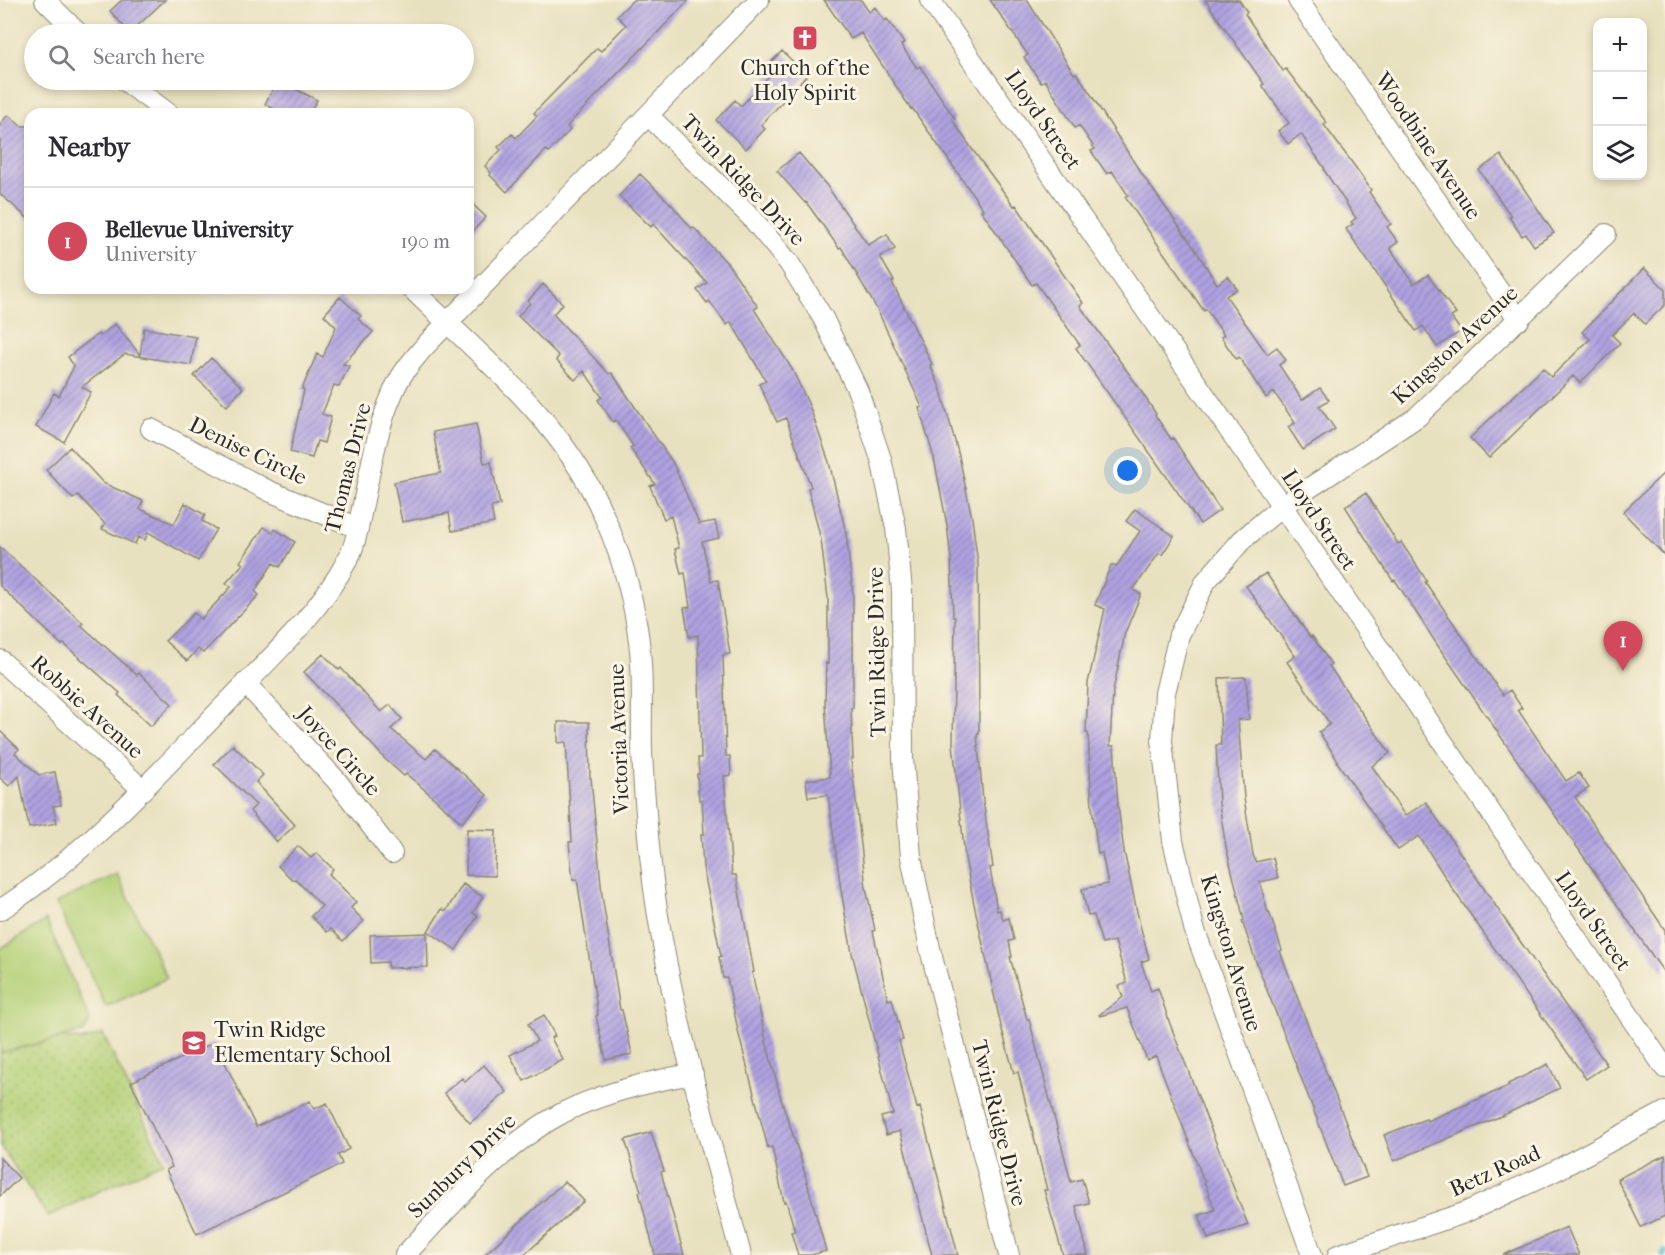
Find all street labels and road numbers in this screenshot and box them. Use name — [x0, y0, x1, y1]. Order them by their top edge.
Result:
street label: Lloyd Street — [999, 65, 1087, 175]
street label: Woodbine Avenue — [1369, 67, 1487, 224]
street label: Twin Ridge Drive — [675, 109, 811, 251]
street label: Kingston Avenue — [1387, 280, 1523, 410]
street label: Thomas Drive — [319, 400, 377, 536]
street label: Denise Circle — [185, 411, 311, 491]
street label: Lloyd Street — [1276, 465, 1362, 575]
street label: Twin Ridge Drive — [863, 567, 891, 737]
street label: Robbie Avenue — [25, 650, 149, 764]
street label: Victoria Avenue — [603, 663, 635, 816]
street label: Joyce Circle — [291, 699, 386, 801]
street label: Lloyd Street — [1549, 866, 1637, 976]
street label: Kingston Avenue — [1195, 871, 1267, 1035]
street label: Twin Ridge Drive — [966, 1037, 1032, 1209]
street label: Sunbury Drive — [403, 1108, 521, 1224]
street label: Betz Road — [1446, 1139, 1545, 1202]

